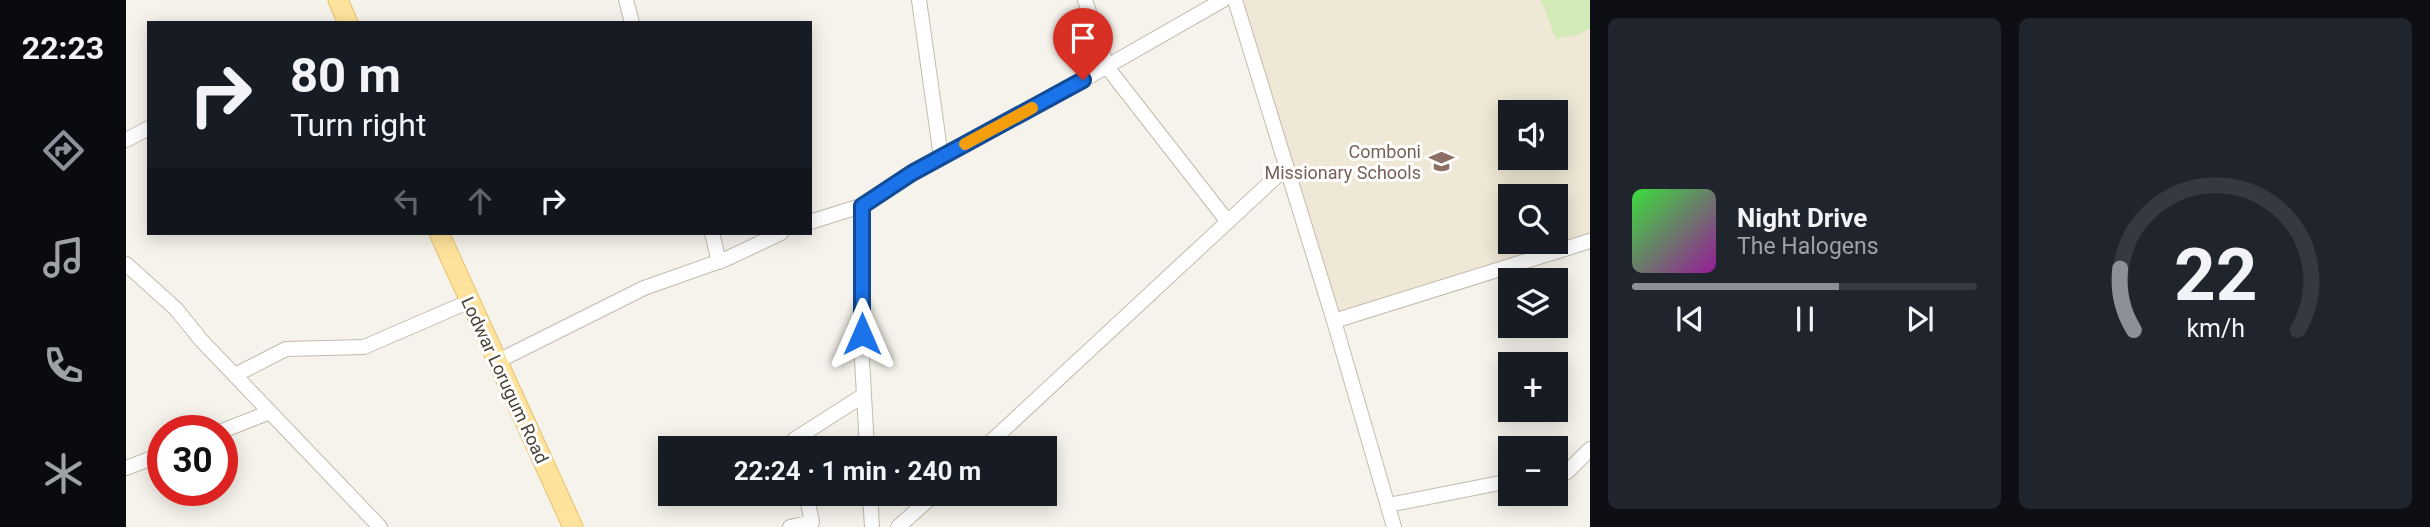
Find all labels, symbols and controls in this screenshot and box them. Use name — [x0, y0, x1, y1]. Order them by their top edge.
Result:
pin — [1053, 8, 1113, 80]
icon: arrive — [1064, 19, 1102, 57]
text: 22:23 — [22, 29, 104, 67]
text: 80 m — [290, 47, 401, 104]
icon: right — [175, 49, 266, 140]
map controls — [1498, 100, 1568, 506]
button: sound — [1498, 100, 1568, 170]
text: Turn right — [290, 106, 426, 144]
icon: directions — [39, 126, 88, 175]
place label: Comboni Missionary Schools — [1264, 141, 1421, 183]
school or university icon: Comboni Missionary Schools — [1427, 147, 1455, 175]
icon: left — [388, 182, 426, 220]
icon: ahead — [461, 182, 499, 220]
icon: right — [534, 182, 572, 220]
button: search — [1498, 184, 1568, 254]
text: Night Drive — [1737, 203, 1867, 233]
text: 22 — [2174, 232, 2257, 318]
icon: music — [39, 233, 88, 282]
text: The Halogens — [1737, 233, 1879, 260]
button: layers — [1498, 268, 1568, 338]
street label: Lodwar Lorugum Road — [457, 293, 553, 467]
position arrow — [825, 297, 899, 371]
icon: previous — [1671, 300, 1709, 338]
icon: pause — [1786, 300, 1824, 338]
icon: next — [1901, 300, 1939, 338]
text: km/h — [2186, 313, 2245, 342]
icon: phone — [39, 341, 88, 390]
button: + — [1498, 352, 1568, 422]
speed limit sign: 30 — [147, 415, 238, 506]
button: − — [1498, 436, 1568, 506]
icon: climate — [39, 449, 88, 498]
text: 22:24 · 1 min · 240 m — [734, 456, 981, 486]

